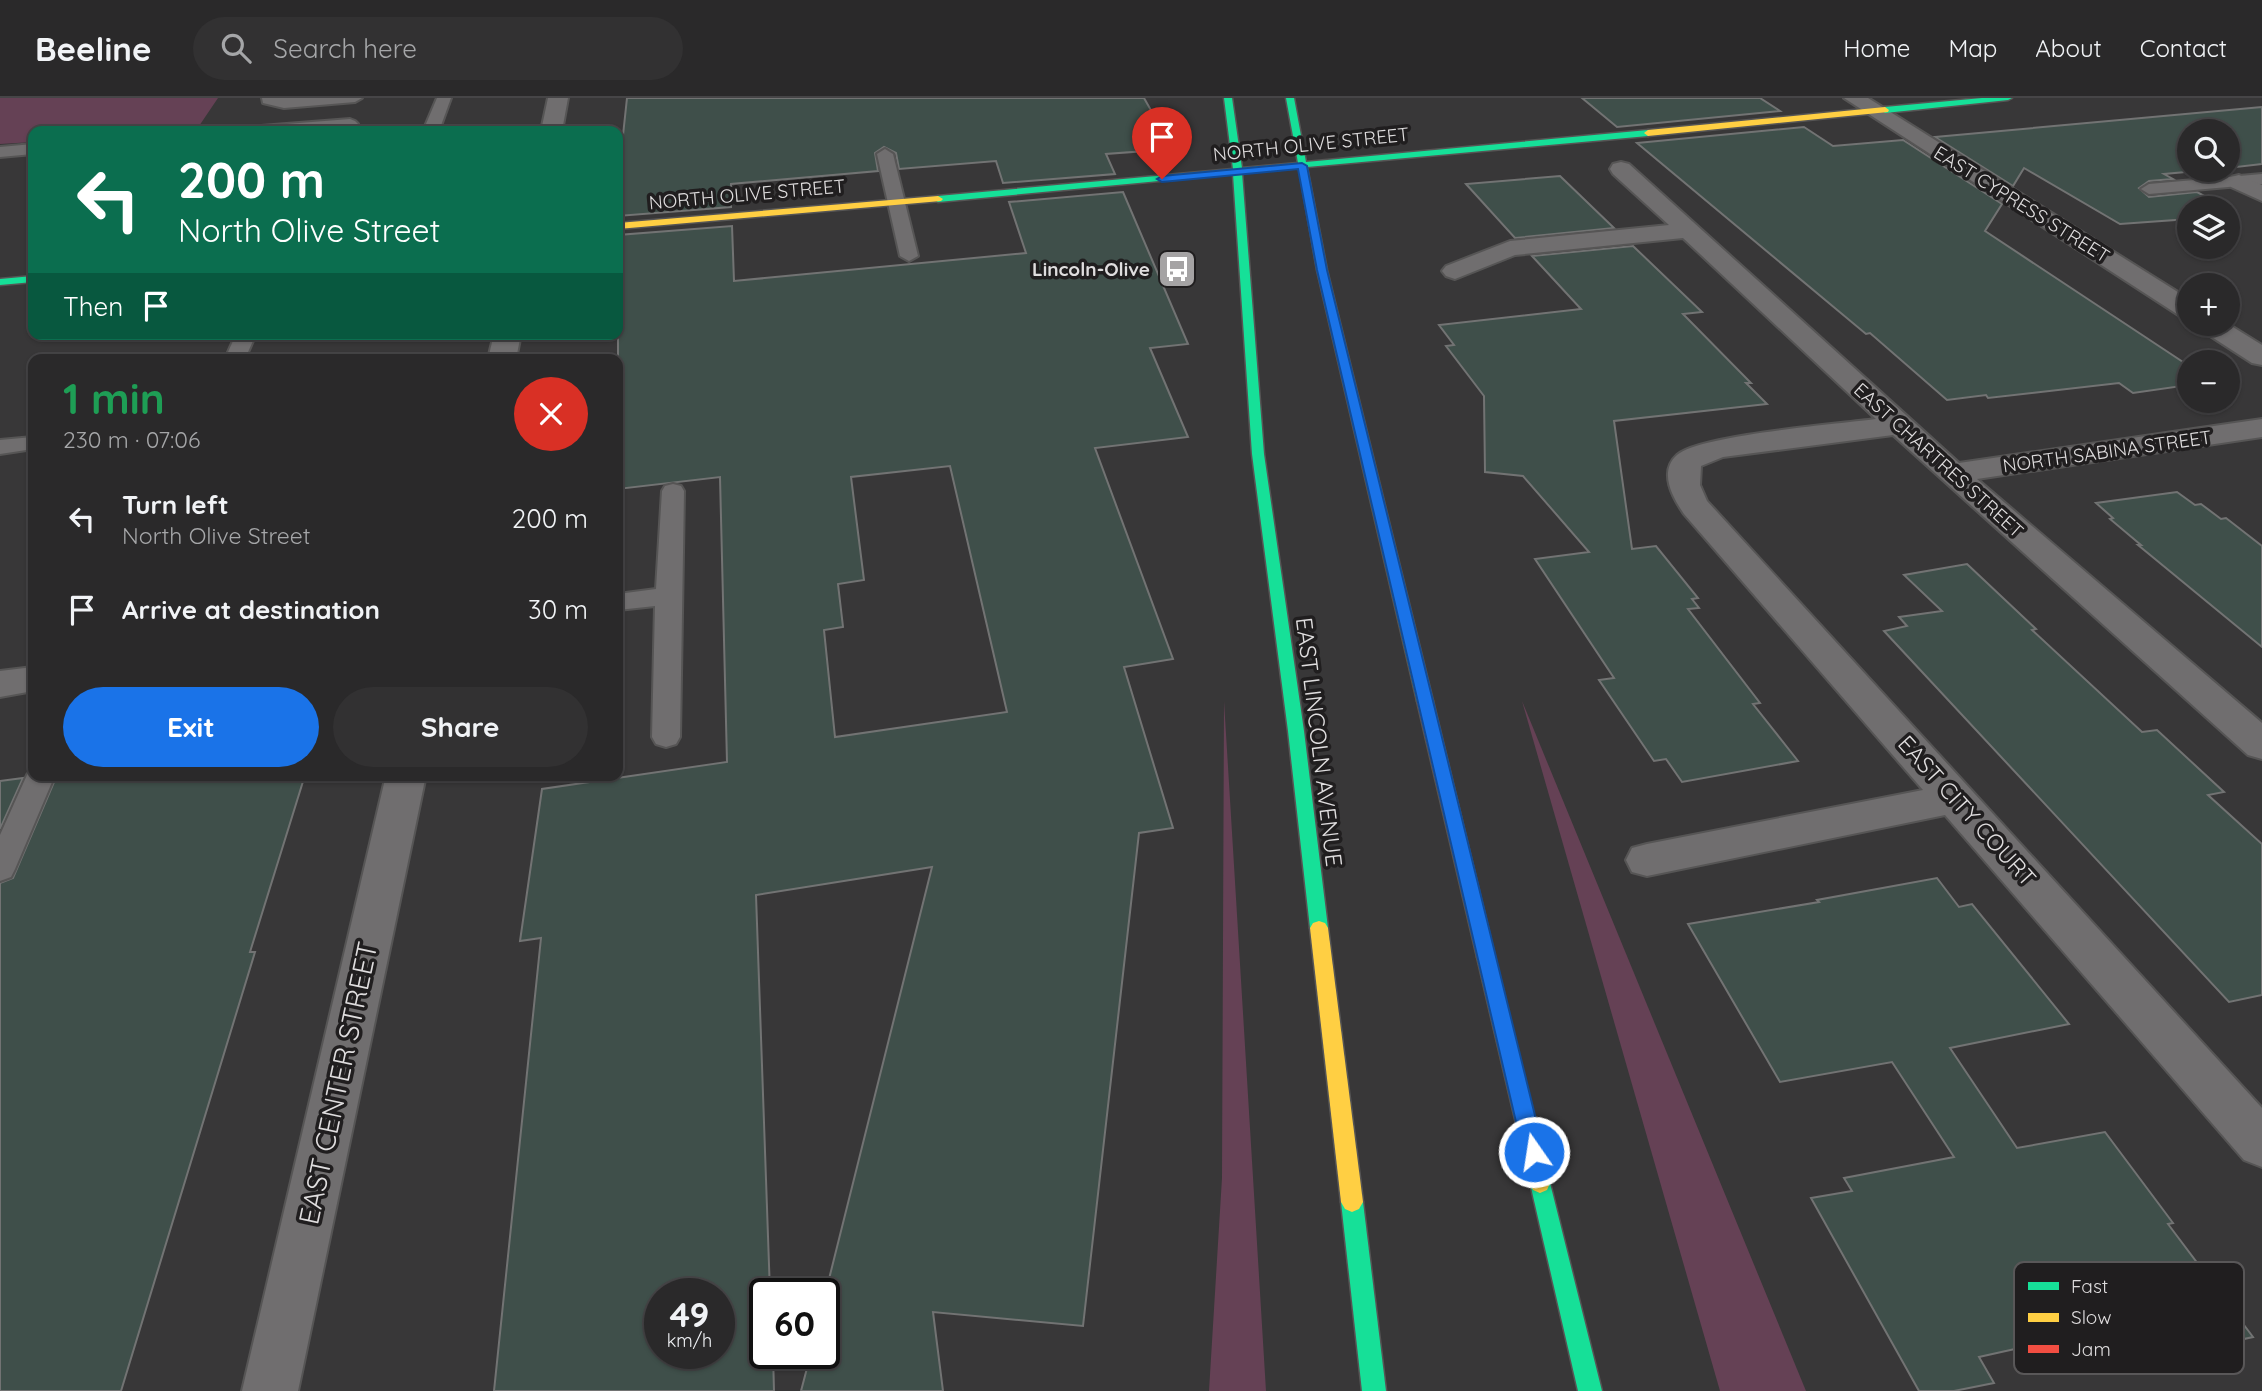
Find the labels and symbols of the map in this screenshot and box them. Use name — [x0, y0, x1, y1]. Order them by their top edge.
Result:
pin — [1132, 107, 1192, 179]
street label: NORTH OLIVE STREET — [1212, 122, 1410, 166]
street label: EAST CYPRESS STREET — [1930, 140, 2114, 268]
street label: NORTH OLIVE STREET — [648, 173, 846, 215]
bus stop icon: Lincoln-Olive — [1156, 248, 1198, 290]
place label: Lincoln-Olive — [1032, 257, 1150, 281]
street label: EAST CHARTRES STREET — [1849, 377, 2029, 543]
street label: NORTH SABINA STREET — [2001, 424, 2213, 478]
street label: EAST LINCOLN AVENUE — [1290, 616, 1349, 868]
street label: EAST CITY COURT — [1892, 729, 2043, 892]
street label: EAST CENTER STREET — [290, 938, 385, 1228]
position arrow — [1497, 1115, 1571, 1189]
legend — [2014, 1262, 2244, 1374]
text: Fast — [2071, 1274, 2108, 1298]
speed limit sign: 60 — [749, 1278, 840, 1369]
text: Slow — [2071, 1305, 2112, 1329]
text: Jam — [2071, 1337, 2111, 1361]

